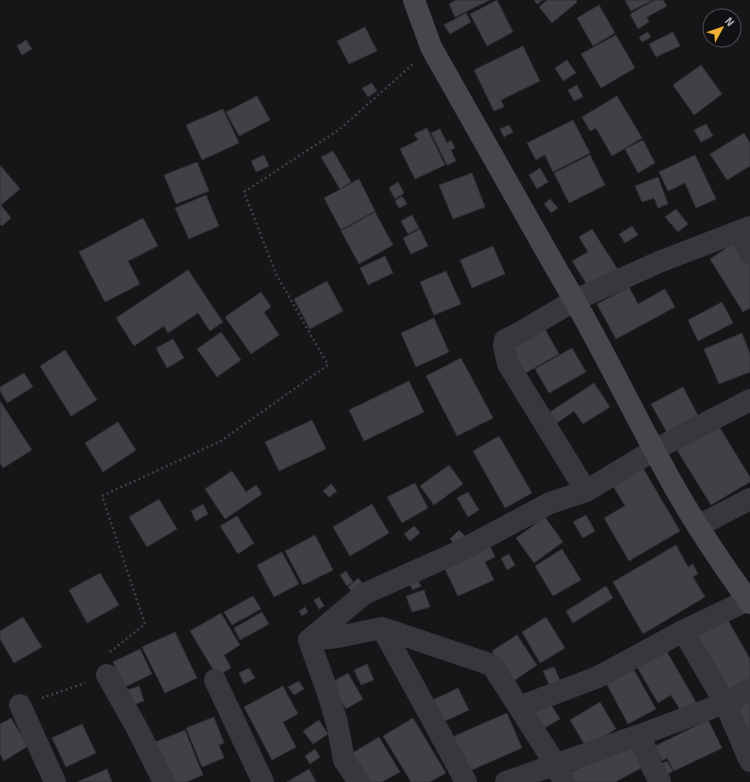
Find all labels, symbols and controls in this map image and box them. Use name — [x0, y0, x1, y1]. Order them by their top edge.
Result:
north arrow — [702, 8, 742, 48]
text: N — [722, 15, 737, 29]

